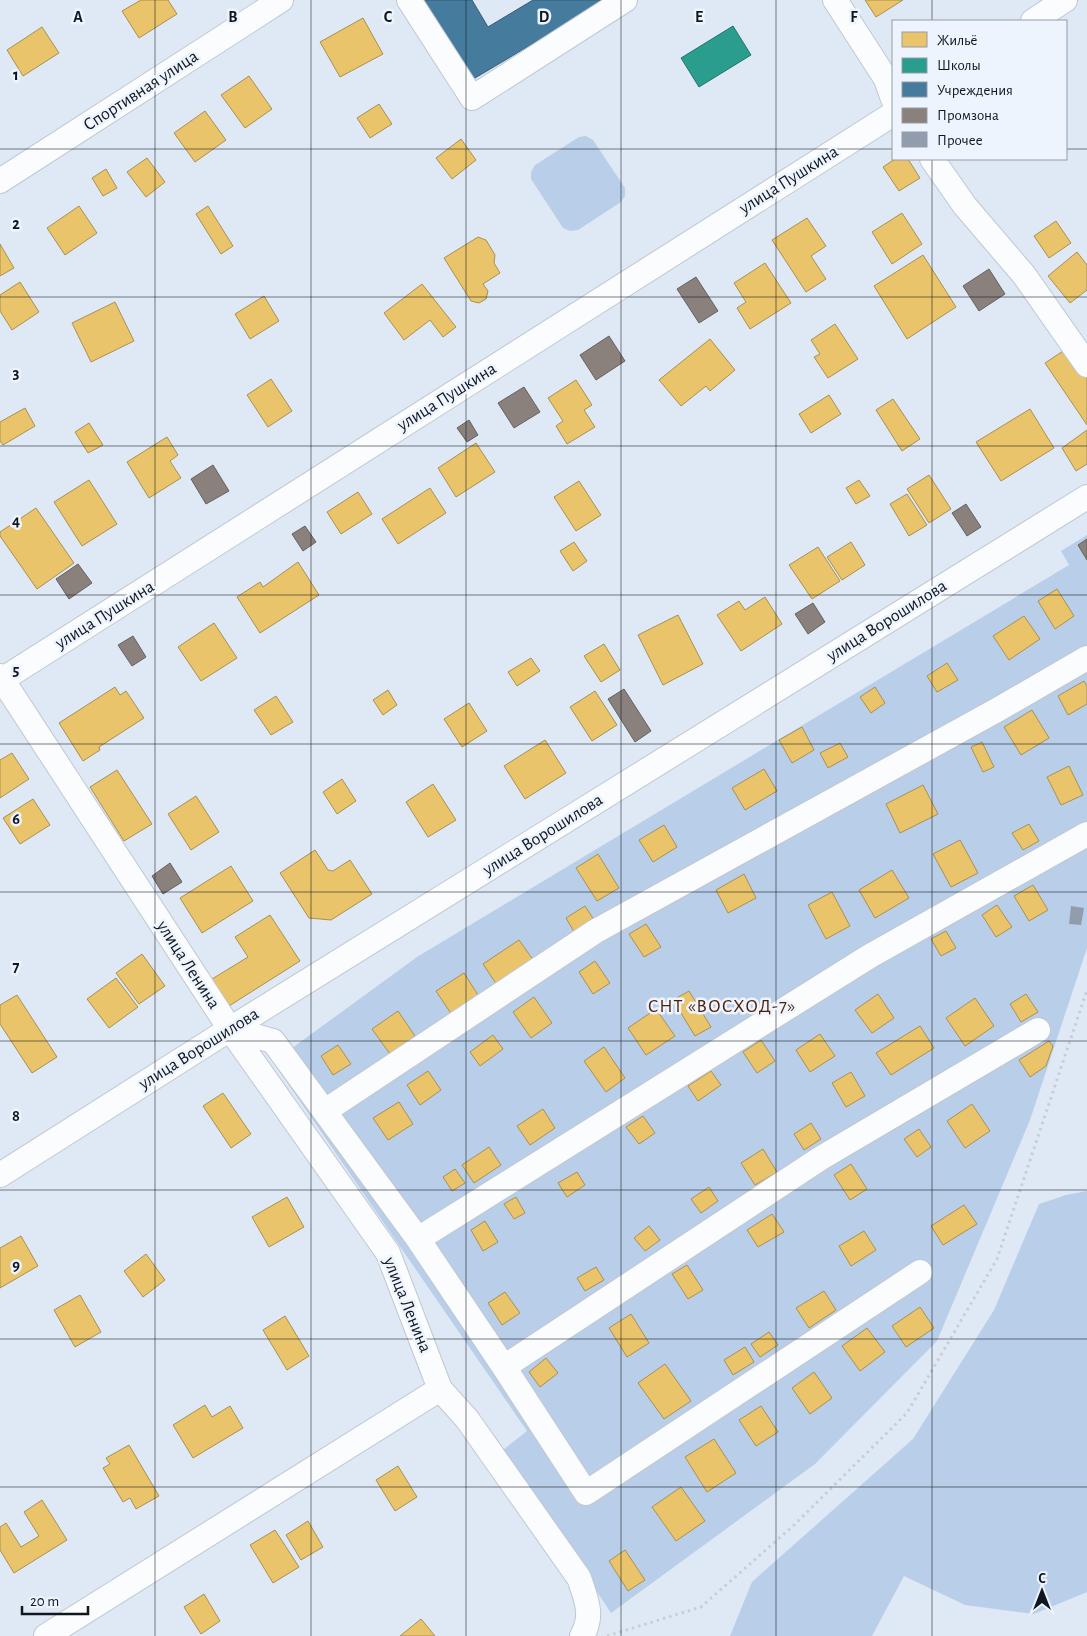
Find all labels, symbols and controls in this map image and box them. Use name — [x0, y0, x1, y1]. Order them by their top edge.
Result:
text: A — [73, 9, 83, 25]
text: B — [228, 9, 238, 25]
text: C — [384, 9, 393, 25]
text: D — [539, 9, 550, 25]
text: E — [695, 9, 703, 25]
text: F — [850, 9, 858, 25]
legend — [892, 20, 1067, 160]
text: Жильё — [937, 33, 977, 48]
street label: Спортивная улица — [80, 47, 202, 135]
text: Школы — [937, 58, 981, 73]
text: 1 — [13, 67, 19, 83]
text: Учреждения — [937, 83, 1013, 98]
text: Промзона — [937, 108, 999, 123]
text: Прочее — [937, 133, 983, 148]
street label: улица Пушкина — [735, 142, 842, 218]
text: 2 — [12, 216, 20, 232]
street label: улица Пушкина — [393, 359, 500, 435]
text: 3 — [13, 365, 20, 381]
text: 4 — [12, 513, 20, 529]
street label: улица Пушкина — [51, 577, 158, 653]
street label: улица Ворошилова — [823, 577, 950, 666]
text: 5 — [13, 662, 20, 678]
street label: улица Ворошилова — [479, 791, 606, 880]
text: 6 — [12, 811, 20, 827]
street label: улица Ленина — [152, 917, 223, 1012]
text: 7 — [13, 959, 20, 975]
district label: СНТ «ВОСХОД-7» — [648, 997, 796, 1016]
street label: улица Ворошилова — [135, 1005, 262, 1094]
text: 8 — [12, 1108, 20, 1124]
street label: улица Ленина — [379, 1254, 434, 1355]
text: 9 — [12, 1257, 20, 1273]
north arrow — [1017, 1566, 1067, 1616]
text: С — [1038, 1572, 1046, 1586]
scale bar — [22, 1584, 89, 1616]
text: 20 m — [30, 1594, 59, 1609]

